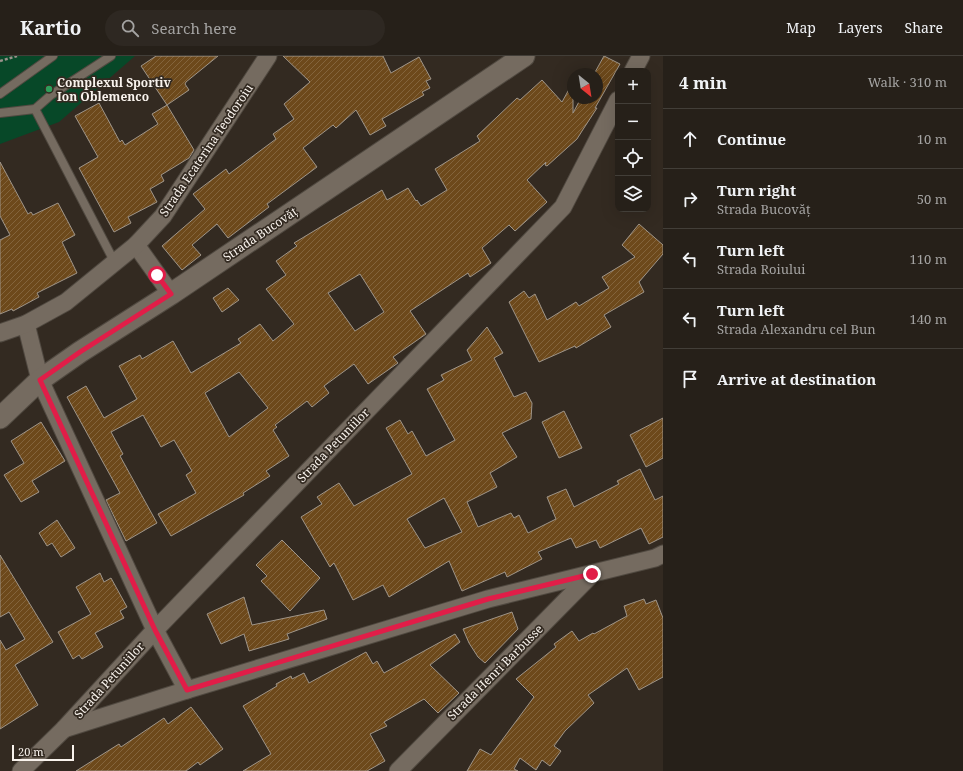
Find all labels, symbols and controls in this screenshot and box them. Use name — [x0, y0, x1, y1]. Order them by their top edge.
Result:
search box — [105, 10, 385, 46]
text: Kartio — [20, 15, 81, 41]
icon: search — [119, 17, 141, 39]
text: Search here — [151, 18, 236, 38]
text: Map — [786, 18, 816, 37]
text: Layers — [838, 18, 883, 37]
text: Share — [905, 18, 943, 37]
north arrow — [567, 68, 603, 104]
map controls — [615, 68, 651, 212]
button: + — [615, 68, 651, 104]
text: 4 min — [679, 71, 727, 94]
text: Walk · 310 m — [868, 73, 947, 91]
place label: Complexul Sportiv Ion Oblemenco — [57, 74, 172, 105]
street label: Strada Ecaterina Teodoroiu — [155, 80, 257, 220]
marker: Complexul Sportiv Ion Oblemenco — [44, 84, 54, 94]
button: − — [615, 104, 651, 140]
icon: ahead — [679, 128, 701, 150]
text: Continue — [717, 129, 786, 149]
text: 10 m — [917, 130, 947, 148]
button: locate — [615, 140, 651, 176]
button: layers — [615, 176, 651, 212]
text: Turn right — [717, 180, 796, 200]
icon: right — [679, 188, 701, 210]
text: 50 m — [917, 190, 947, 208]
text: Strada Bucovăț — [717, 200, 811, 218]
street label: Strada Bucovăț — [219, 203, 301, 265]
text: Turn left — [717, 240, 785, 260]
icon: left — [679, 248, 701, 270]
text: 110 m — [910, 250, 947, 268]
text: Strada Roiului — [717, 260, 805, 278]
route start — [148, 266, 166, 284]
text: Turn left — [717, 300, 785, 320]
icon: left — [679, 308, 701, 330]
text: 140 m — [910, 310, 947, 328]
text: Strada Alexandru cel Bun — [717, 320, 876, 338]
icon: arrive — [679, 368, 701, 390]
text: Arrive at destination — [717, 369, 876, 389]
street label: Strada Petuniilor — [293, 404, 373, 486]
route end — [583, 565, 601, 583]
street label: Strada Henri Barbusse — [443, 620, 547, 724]
street label: Strada Petuniilor — [70, 638, 148, 722]
scale bar — [12, 743, 74, 762]
text: 20 m — [18, 744, 44, 759]

